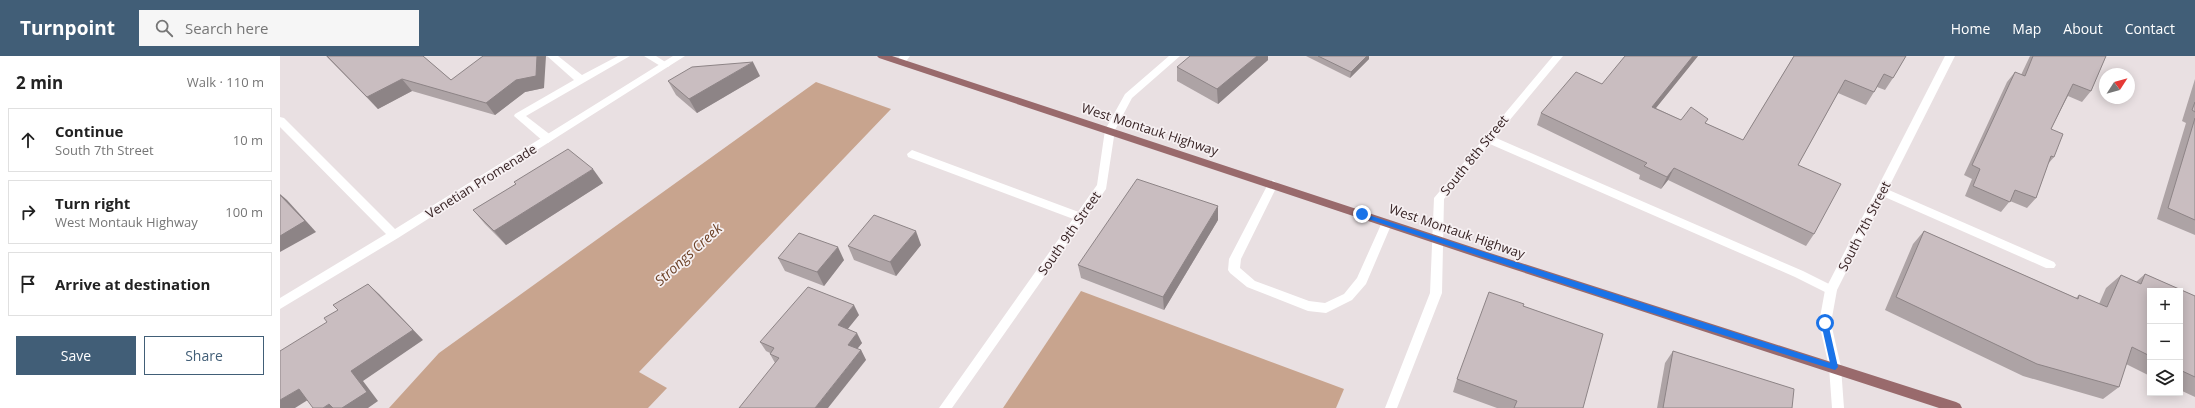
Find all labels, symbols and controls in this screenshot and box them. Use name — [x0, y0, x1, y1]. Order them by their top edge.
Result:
search box — [139, 10, 419, 46]
text: Turnpoint — [20, 15, 115, 41]
icon: search — [153, 17, 175, 39]
text: Search here — [185, 18, 269, 38]
text: Home — [1951, 19, 1990, 38]
text: Map — [2012, 19, 2041, 38]
text: About — [2063, 19, 2103, 38]
text: Contact — [2125, 19, 2175, 38]
north arrow — [2099, 68, 2135, 104]
text: 2 min — [16, 71, 63, 94]
text: Walk · 110 m — [187, 73, 264, 91]
street label: West Montauk Highway — [1079, 98, 1221, 160]
street label: South 8th Street — [1436, 111, 1512, 199]
text: Continue — [55, 121, 123, 141]
icon: ahead — [17, 129, 39, 151]
text: 10 m — [233, 131, 263, 149]
street label: Venetian Promenade — [422, 140, 540, 222]
text: South 7th Street — [55, 141, 154, 159]
street label: South 7th Street — [1834, 178, 1895, 274]
street label: South 9th Street — [1033, 187, 1105, 279]
text: Turn right — [55, 193, 130, 213]
street label: West Montauk Highway — [1387, 199, 1528, 263]
icon: right — [17, 201, 39, 223]
text: 100 m — [225, 203, 263, 221]
route end — [1353, 205, 1371, 223]
text: West Montauk Highway — [55, 213, 198, 231]
water label: Strongs Creek — [650, 218, 727, 289]
icon: arrive — [17, 273, 39, 295]
text: Arrive at destination — [55, 274, 210, 294]
map controls — [2147, 288, 2183, 396]
button: + — [2147, 288, 2183, 324]
route start — [1816, 314, 1834, 332]
button: − — [2147, 324, 2183, 360]
button: Save — [16, 336, 136, 375]
button: Share — [144, 336, 264, 375]
button: layers — [2147, 360, 2183, 396]

